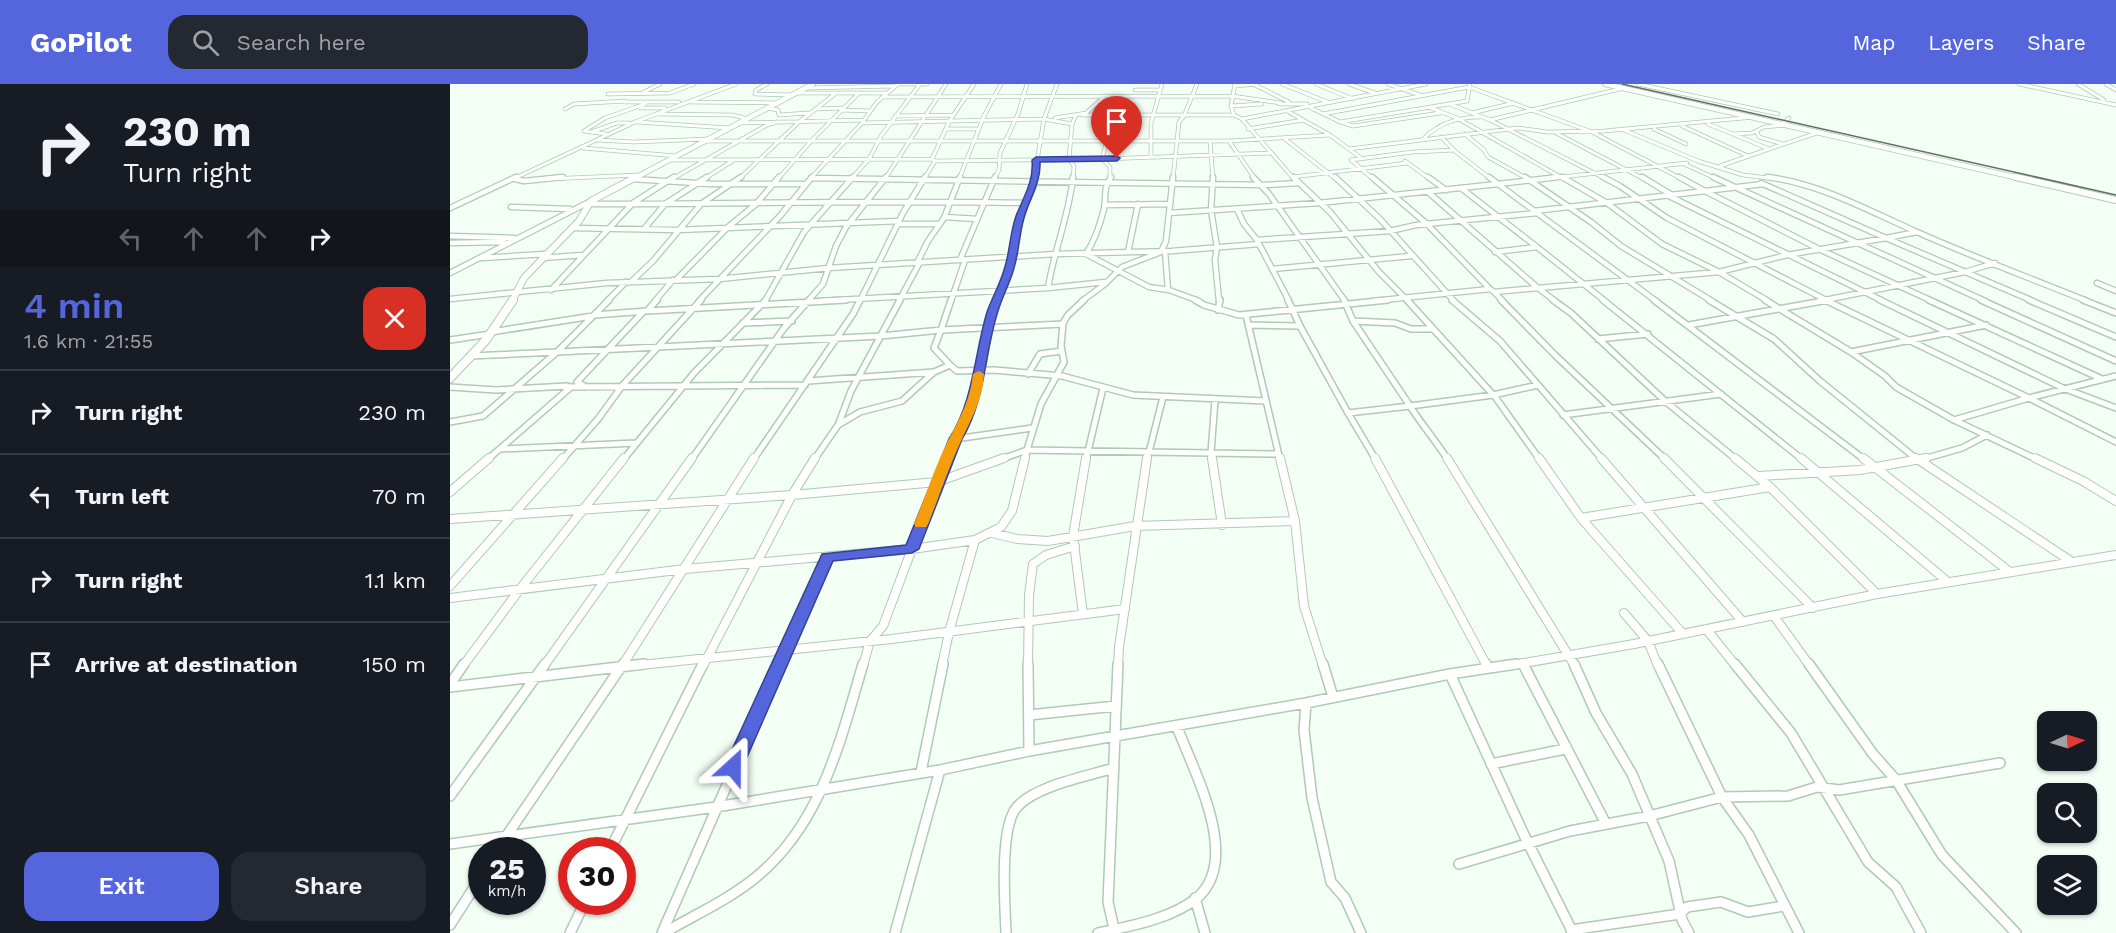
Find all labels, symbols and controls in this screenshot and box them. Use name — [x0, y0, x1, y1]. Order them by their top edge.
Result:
search box — [168, 15, 588, 69]
text: GoPilot — [30, 26, 132, 59]
icon: search — [189, 26, 222, 59]
text: Search here — [237, 30, 366, 55]
text: Map — [1852, 30, 1895, 55]
text: Layers — [1928, 30, 1994, 55]
text: Share — [2027, 30, 2086, 55]
pin — [1091, 96, 1142, 158]
icon: arrive — [1100, 105, 1133, 138]
text: 230 m — [123, 107, 252, 156]
icon: right — [24, 108, 102, 186]
text: Turn right — [123, 157, 252, 189]
icon: left — [114, 222, 147, 255]
icon: ahead — [177, 222, 210, 255]
icon: ahead — [240, 222, 273, 255]
icon: right — [303, 222, 336, 255]
text: 4 min — [24, 285, 124, 327]
button: close — [363, 287, 426, 350]
text: 1.6 km · 21:55 — [24, 329, 153, 353]
icon: right — [24, 396, 57, 429]
text: Turn right — [75, 400, 182, 425]
text: 230 m — [358, 400, 426, 425]
icon: left — [24, 480, 57, 513]
text: Turn left — [75, 484, 169, 509]
text: 70 m — [372, 484, 426, 509]
icon: right — [24, 564, 57, 597]
text: Turn right — [75, 568, 182, 593]
text: 1.1 km — [365, 568, 426, 593]
icon: arrive — [24, 648, 57, 681]
text: Arrive at destination — [75, 652, 298, 677]
text: 150 m — [362, 652, 426, 677]
north arrow — [2037, 711, 2097, 771]
map controls — [2037, 711, 2097, 915]
position arrow — [701, 735, 765, 799]
button: search — [2037, 783, 2097, 843]
speed limit sign: 30 — [558, 837, 636, 915]
text: 25 — [489, 851, 525, 886]
button: Exit — [24, 852, 219, 921]
button: Share — [231, 852, 426, 921]
button: layers — [2037, 855, 2097, 915]
text: km/h — [488, 882, 526, 900]

